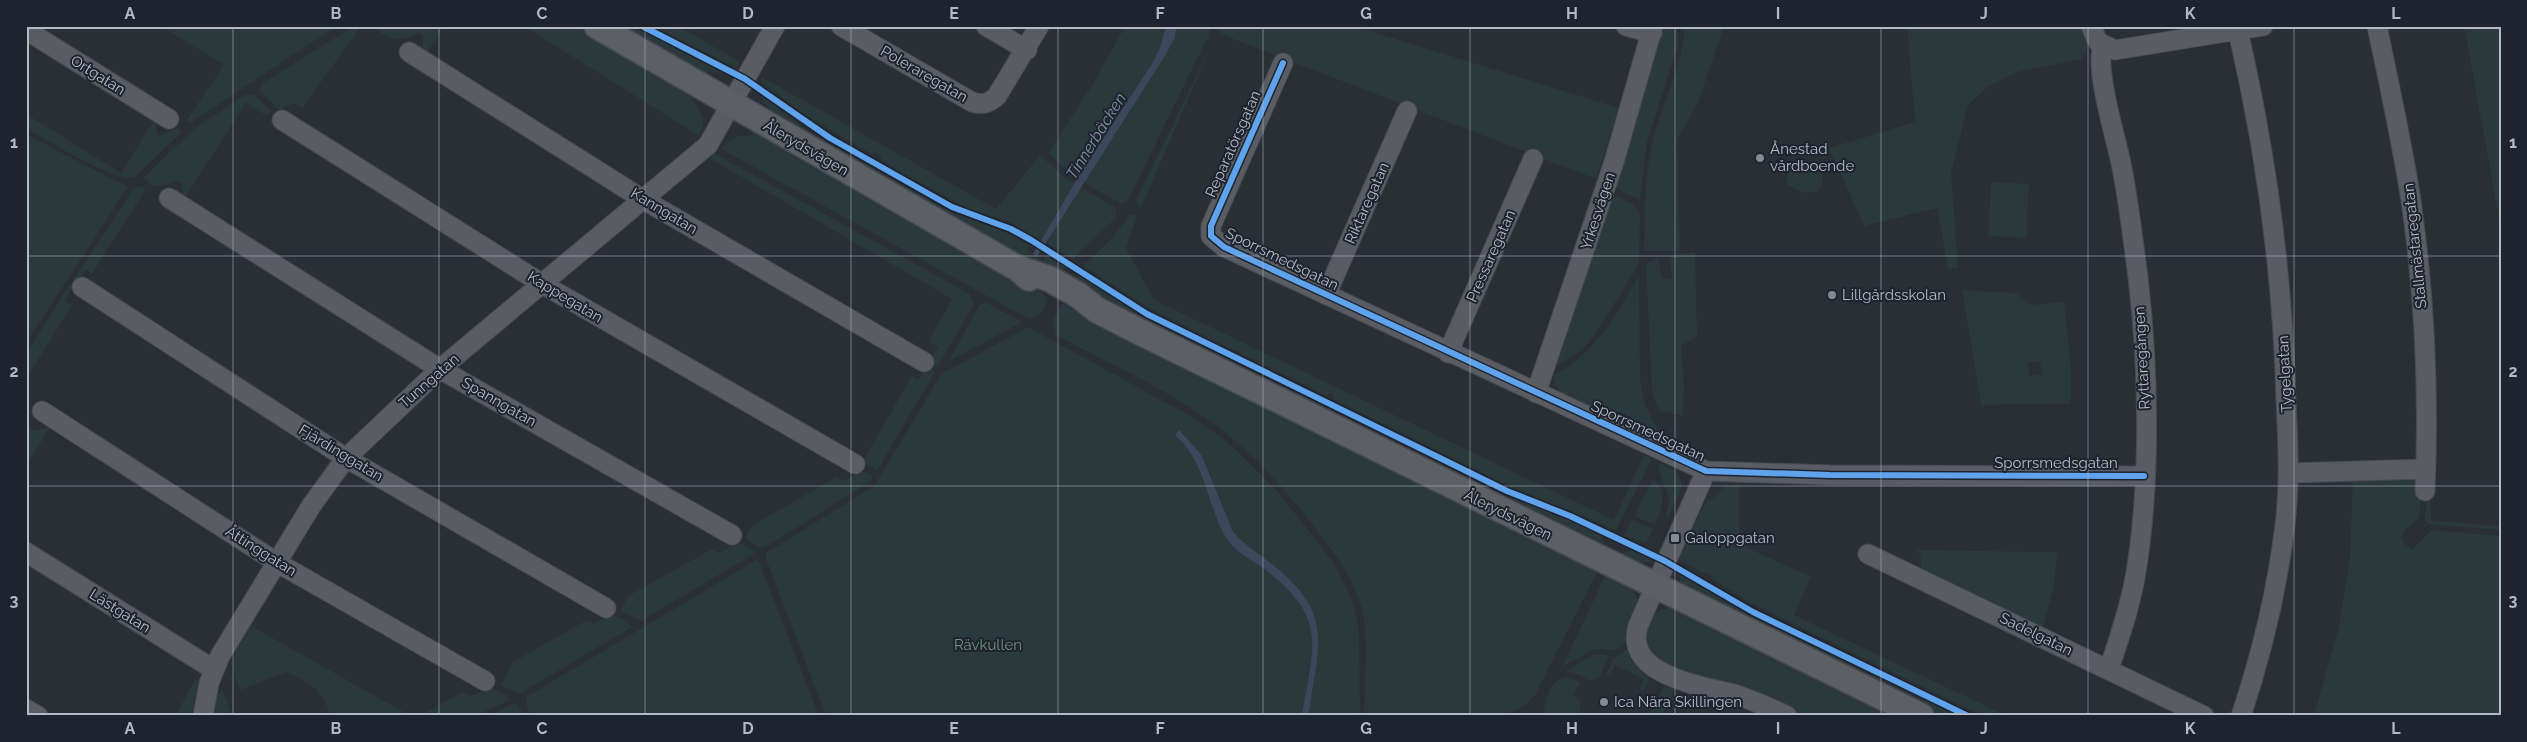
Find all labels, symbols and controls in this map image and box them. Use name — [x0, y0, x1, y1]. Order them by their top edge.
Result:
text: A — [125, 4, 136, 23]
text: B — [331, 4, 342, 23]
text: C — [537, 4, 548, 23]
text: D — [742, 4, 754, 23]
text: E — [949, 4, 959, 23]
text: F — [1155, 4, 1165, 23]
text: G — [1360, 4, 1372, 23]
text: H — [1566, 4, 1578, 23]
text: I — [1776, 4, 1780, 23]
text: J — [1980, 4, 1988, 23]
text: K — [2185, 4, 2196, 23]
text: L — [2391, 4, 2401, 23]
street label: Poleraregatan — [877, 42, 971, 106]
street label: Ortgatan — [67, 51, 129, 99]
street label: Reparatörsgatan — [1201, 88, 1265, 200]
water label: Tinnerbäcken — [1062, 89, 1130, 183]
street label: Ålerydsvägen — [760, 116, 852, 180]
text: 1 — [10, 133, 18, 152]
text: 1 — [2509, 133, 2517, 152]
place label: Ånestad vårdboende — [1770, 140, 1854, 175]
marker: Ånestad vårdboende — [1754, 152, 1766, 164]
street label: Riktaregatan — [1341, 159, 1393, 247]
street label: Yrkesvägen — [1577, 170, 1619, 252]
street label: Stallmästaregatan — [2399, 182, 2431, 310]
street label: Kanngatan — [627, 184, 701, 238]
street label: Pressaregatan — [1463, 207, 1519, 305]
street label: Sporrsmedsgatan — [1223, 224, 1341, 294]
street label: Kappegatan — [524, 268, 606, 326]
place label: Lillgårdsskolan — [1842, 286, 1946, 304]
marker: Lillgårdsskolan — [1826, 289, 1838, 301]
street label: Ryttaregången — [2130, 306, 2154, 410]
street label: Tygelgatan — [2274, 335, 2296, 413]
street label: Tunngatan — [395, 350, 463, 412]
text: 2 — [9, 362, 19, 381]
text: 2 — [2508, 362, 2518, 381]
street label: Spanngatan — [458, 373, 540, 431]
street label: Sporrsmedsgatan — [1588, 397, 1708, 465]
street label: Fjärdinggatan — [295, 421, 387, 485]
street label: Sporrsmedsgatan — [1994, 454, 2118, 472]
street label: Ålerydsvägen — [1461, 486, 1555, 544]
street label: Åttinggatan — [222, 522, 300, 580]
place label: Galoppgatan — [1685, 529, 1775, 547]
marker: Galoppgatan — [1669, 532, 1681, 544]
street label: Lästgatan — [86, 585, 154, 637]
text: 3 — [10, 591, 19, 610]
text: 3 — [2509, 591, 2518, 610]
street label: Sadelgatan — [1997, 609, 2075, 659]
park label: Rävkullen — [954, 636, 1022, 654]
place label: Ica Nära Skillingen — [1614, 693, 1742, 711]
marker: Ica Nära Skillingen — [1598, 696, 1610, 708]
text: A — [125, 719, 136, 738]
text: B — [331, 719, 342, 738]
text: C — [537, 719, 548, 738]
text: D — [742, 719, 754, 738]
text: E — [949, 719, 959, 738]
text: F — [1155, 719, 1165, 738]
text: G — [1360, 719, 1372, 738]
text: H — [1566, 719, 1578, 738]
text: I — [1776, 719, 1780, 738]
text: J — [1980, 719, 1988, 738]
text: K — [2185, 719, 2196, 738]
text: L — [2391, 719, 2401, 738]

